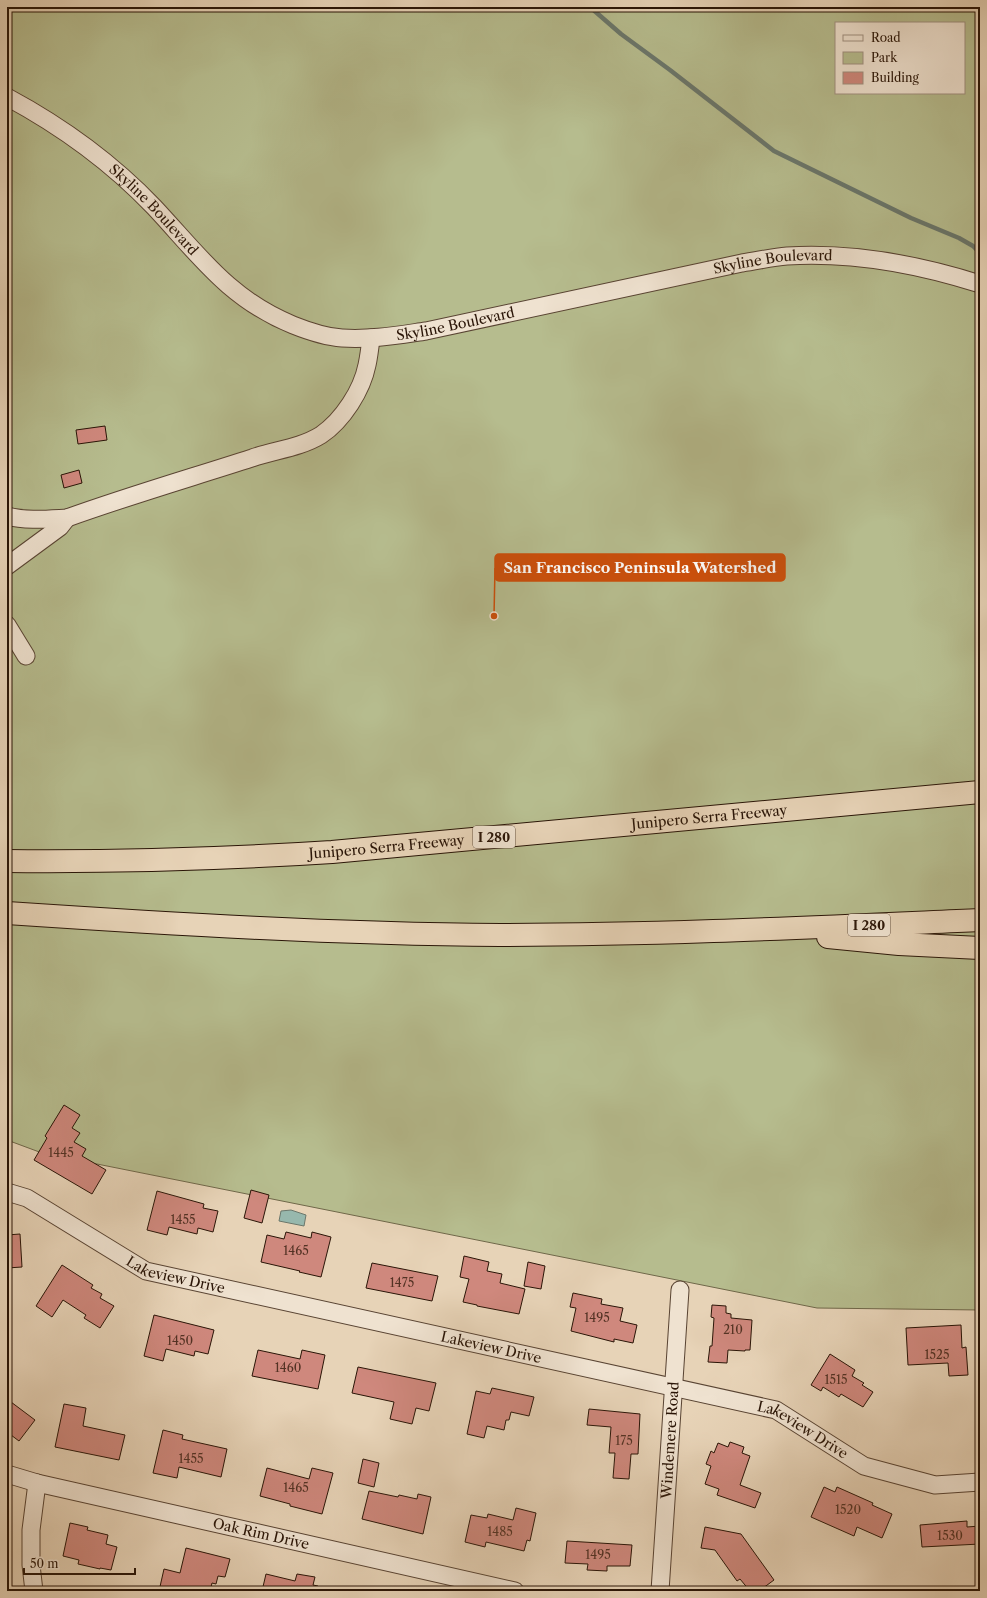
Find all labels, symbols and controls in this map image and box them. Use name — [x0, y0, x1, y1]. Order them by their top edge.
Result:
legend — [835, 22, 965, 94]
text: Road — [871, 30, 901, 45]
text: Park — [871, 50, 898, 65]
text: Building — [871, 70, 919, 85]
street label: Skyline Boulevard — [105, 160, 203, 259]
street label: Skyline Boulevard — [711, 246, 833, 278]
street label: Skyline Boulevard — [395, 303, 517, 344]
callout: San Francisco Peninsula Watershed — [495, 554, 785, 581]
text: San Francisco Peninsula Watershed — [503, 558, 777, 577]
street label: Junipero Serra Freeway — [629, 801, 788, 833]
road number: I 280 — [473, 826, 515, 848]
street label: Junipero Serra Freeway — [306, 831, 465, 863]
road number: I 280 — [848, 914, 890, 936]
house number: 1445 — [48, 1145, 74, 1160]
house number: 1455 — [170, 1212, 196, 1227]
house number: 1465 — [283, 1243, 309, 1258]
street label: Lakeview Drive — [123, 1252, 227, 1297]
house number: 1475 — [390, 1275, 414, 1290]
house number: 1495 — [584, 1310, 610, 1325]
house number: 210 — [723, 1322, 743, 1337]
street label: Lakeview Drive — [439, 1327, 543, 1367]
house number: 1450 — [167, 1333, 193, 1348]
house number: 1525 — [925, 1347, 949, 1362]
house number: 1460 — [275, 1360, 301, 1375]
house number: 1515 — [824, 1372, 848, 1387]
street label: Windemere Road — [657, 1381, 683, 1501]
street label: Lakeview Drive — [756, 1397, 851, 1463]
house number: 175 — [615, 1433, 633, 1448]
house number: 1455 — [178, 1451, 204, 1466]
house number: 1465 — [283, 1480, 309, 1495]
house number: 1520 — [835, 1502, 861, 1517]
street label: Oak Rim Drive — [211, 1514, 311, 1553]
house number: 1485 — [487, 1524, 513, 1539]
house number: 1530 — [937, 1528, 963, 1543]
house number: 1495 — [585, 1547, 611, 1562]
scale bar — [24, 1550, 135, 1576]
text: 50 m — [30, 1556, 59, 1571]

